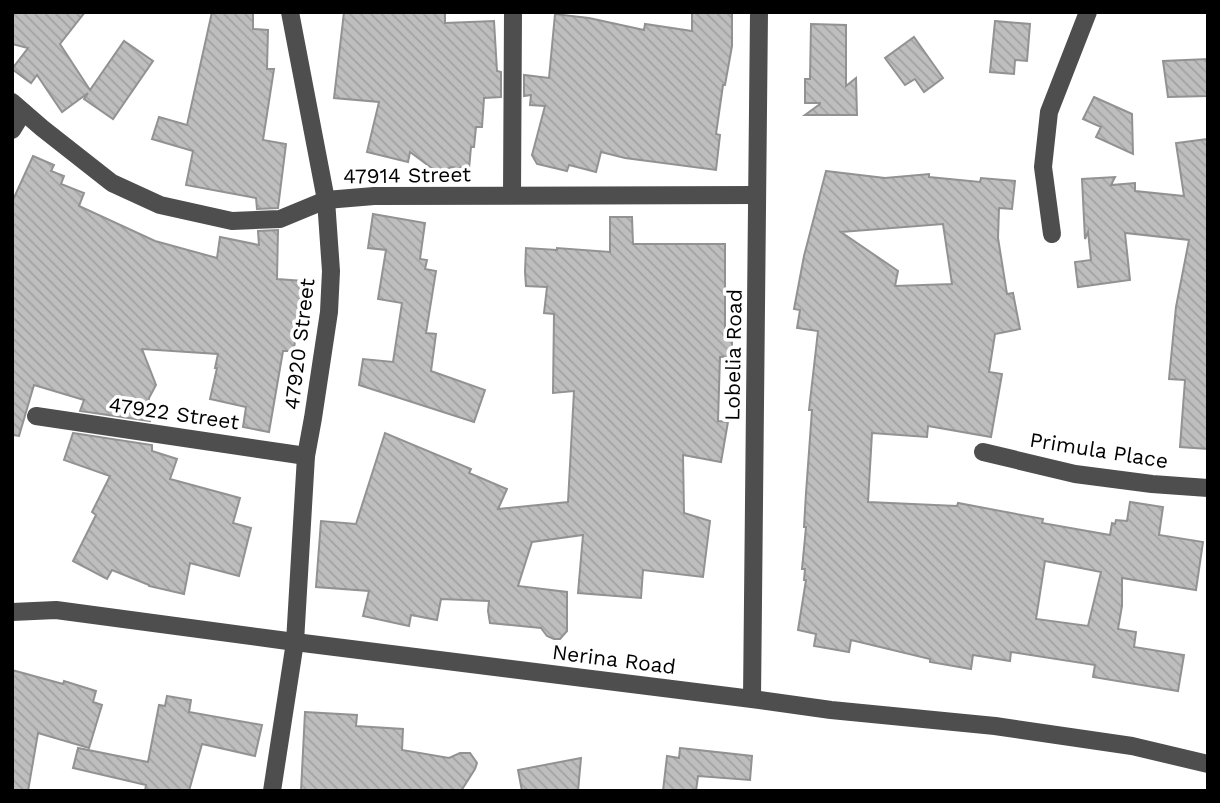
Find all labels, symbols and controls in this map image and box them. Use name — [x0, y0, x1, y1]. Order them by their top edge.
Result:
street label: 47914 Street — [343, 161, 471, 189]
street label: 47920 Street — [279, 277, 319, 411]
street label: Lobelia Road — [719, 289, 747, 421]
street label: 47922 Street — [107, 391, 241, 435]
street label: Primula Place — [1028, 427, 1170, 473]
street label: Nerina Road — [551, 639, 677, 679]

